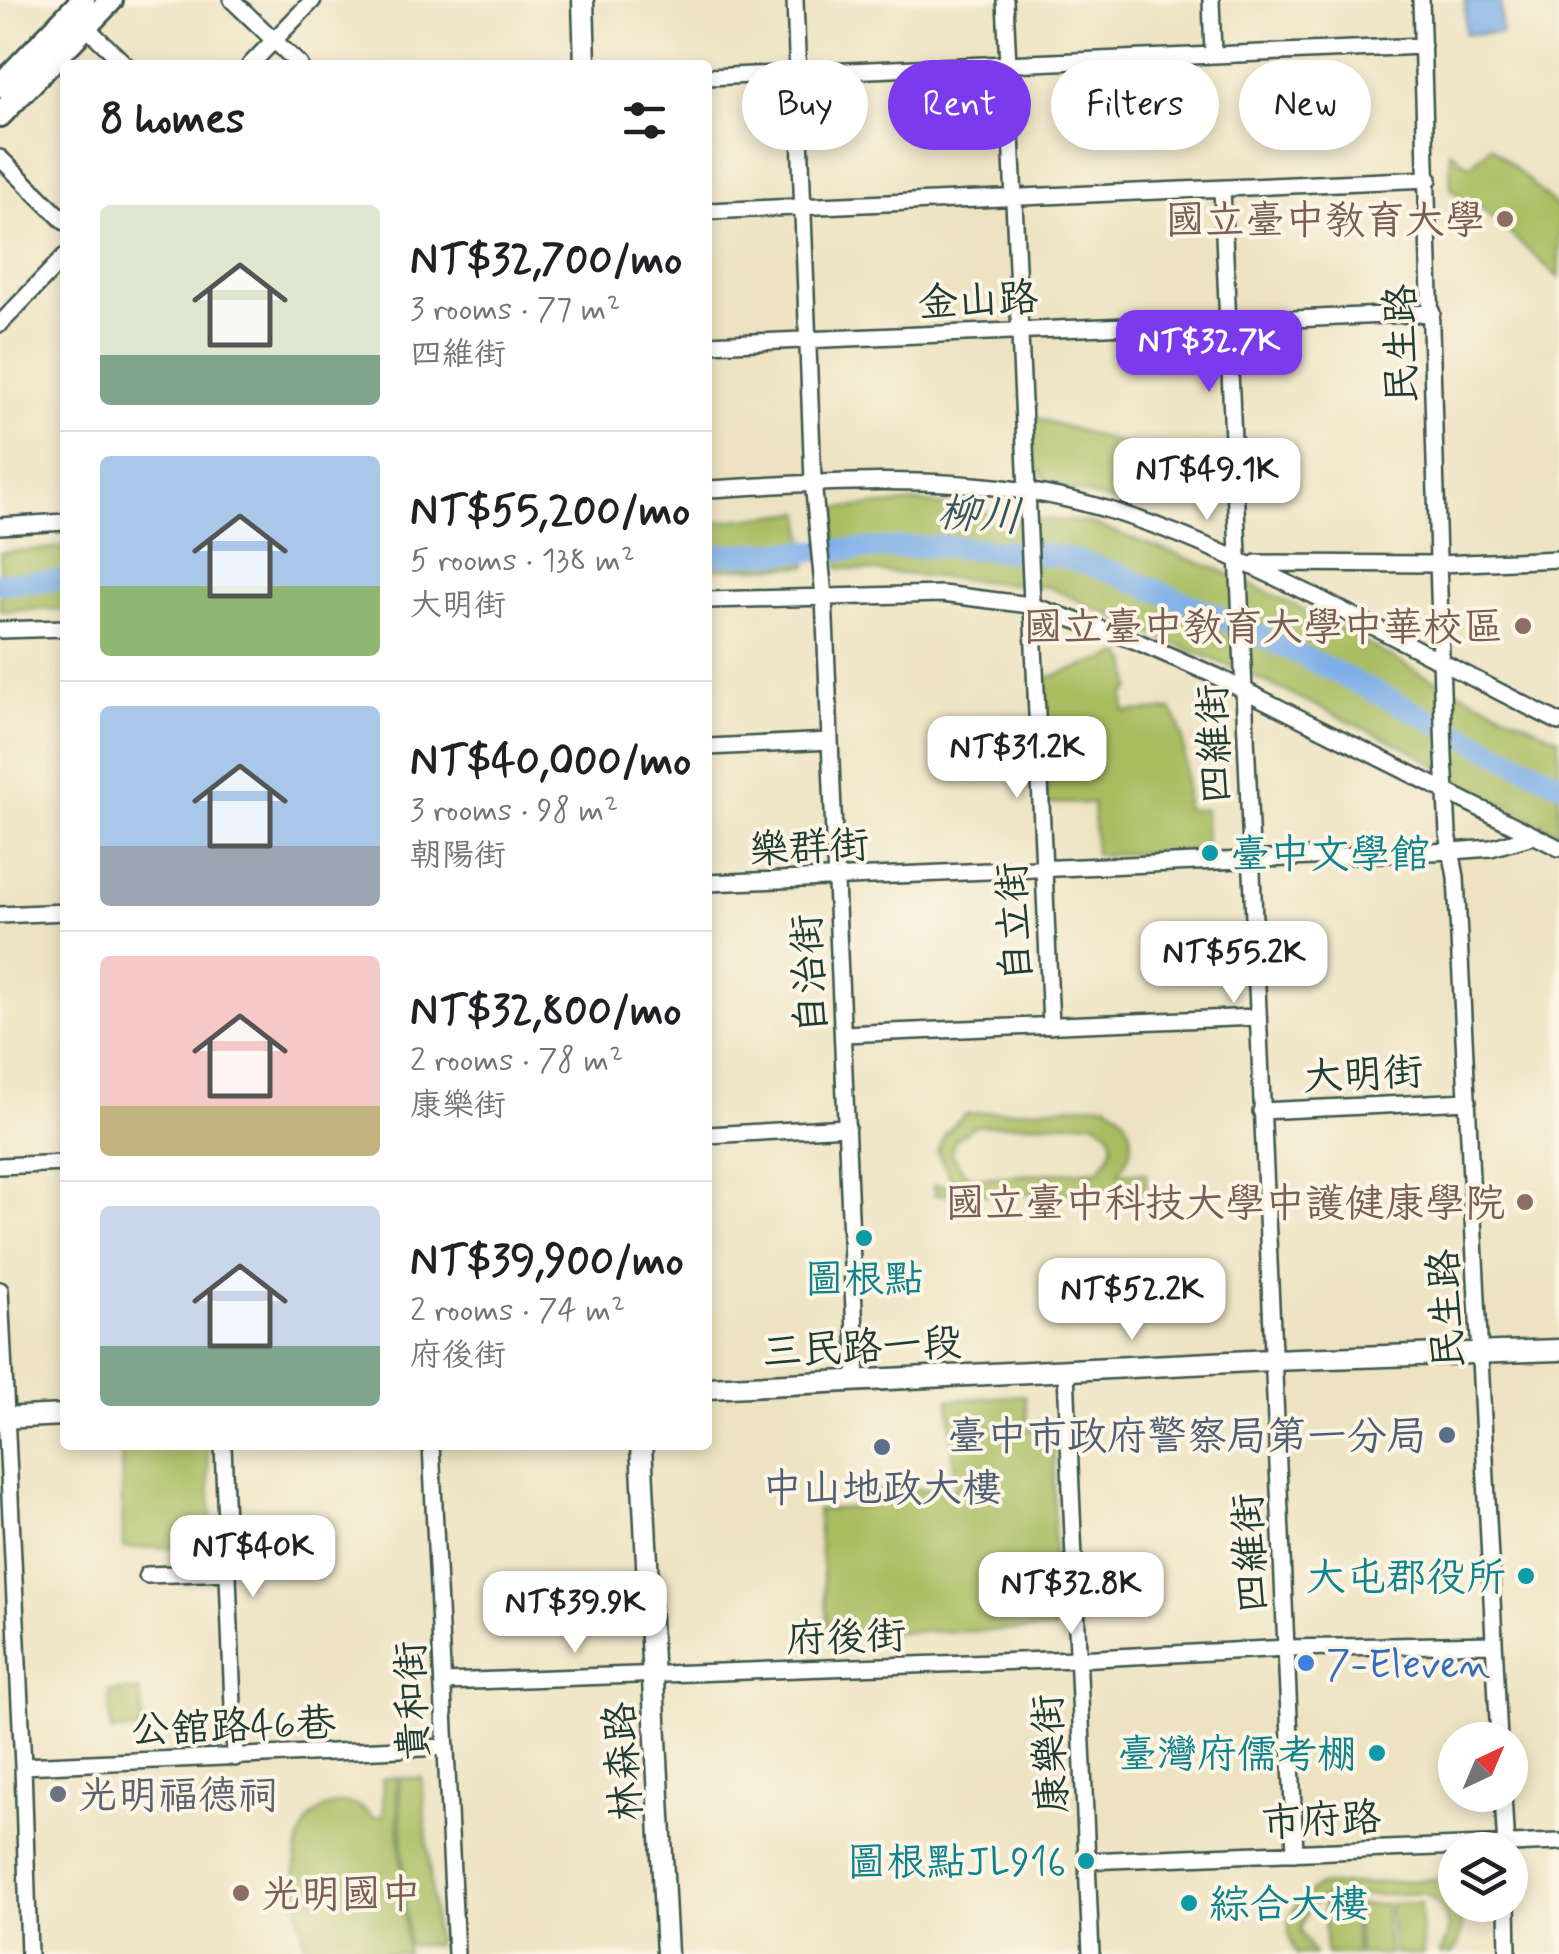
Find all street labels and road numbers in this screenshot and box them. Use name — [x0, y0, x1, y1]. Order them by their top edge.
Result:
street label: 金山路 — [917, 273, 1039, 331]
street label: 民生路 — [1376, 284, 1430, 404]
street label: 四維街 — [1188, 683, 1244, 805]
street label: 樂群街 — [748, 820, 870, 878]
street label: 自立街 — [987, 861, 1045, 983]
street label: 自治街 — [782, 913, 840, 1035]
street label: 大明街 — [1302, 1047, 1424, 1105]
street label: 民生路 — [1419, 1248, 1477, 1370]
street label: 三民路一段 — [761, 1318, 963, 1380]
street label: 四維街 — [1223, 1492, 1281, 1614]
street label: 府後街 — [785, 1611, 907, 1667]
street label: 貴和街 — [386, 1640, 442, 1762]
street label: 康樂街 — [1023, 1693, 1081, 1815]
street label: 公舘路46巷 — [130, 1698, 337, 1758]
street label: 林森路 — [595, 1700, 655, 1823]
street label: 市府路 — [1260, 1793, 1382, 1851]

